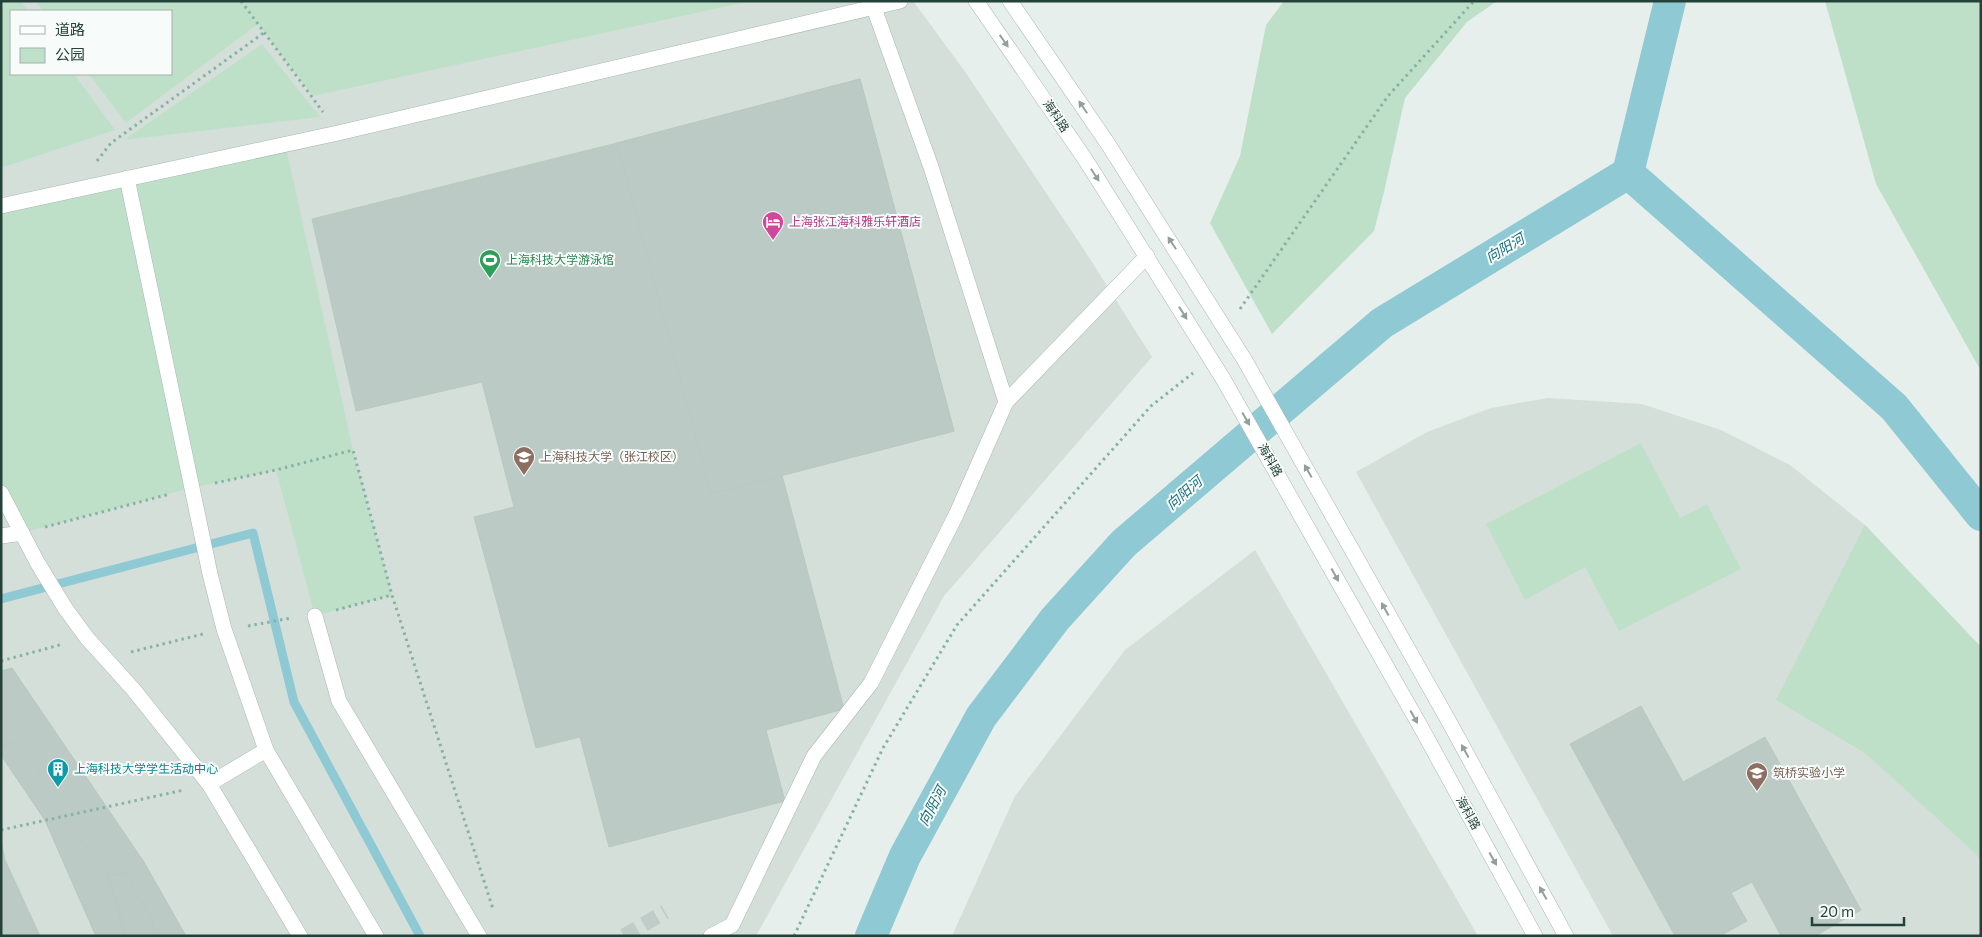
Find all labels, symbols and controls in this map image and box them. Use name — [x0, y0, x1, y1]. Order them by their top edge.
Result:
legend — [10, 10, 172, 75]
text: 道路 — [55, 20, 85, 38]
one-way arrow — [999, 34, 1009, 48]
text: 公园 — [55, 45, 85, 63]
street label: 海科路 — [1041, 97, 1073, 134]
one-way arrow — [1078, 100, 1088, 114]
one-way arrow — [1091, 169, 1100, 182]
hotel icon: 上海张江海科雅乐轩酒店 — [761, 210, 785, 241]
place label: 上海张江海科雅乐轩酒店 — [789, 214, 921, 228]
water label: 向阳河 — [1482, 228, 1530, 266]
one-way arrow — [1167, 236, 1177, 250]
sports icon: 上海科技大学游泳馆 — [478, 248, 502, 279]
place label: 上海科技大学游泳馆 — [506, 252, 614, 266]
one-way arrow — [1178, 306, 1187, 319]
one-way arrow — [1242, 413, 1251, 426]
street label: 海科路 — [1256, 440, 1286, 479]
school or university icon: 上海科技大学（张江校区） — [512, 445, 536, 476]
place label: 上海科技大学（张江校区） — [540, 449, 684, 463]
one-way arrow — [1304, 464, 1312, 479]
water label: 向阳河 — [1162, 470, 1207, 513]
one-way arrow — [1331, 567, 1339, 582]
one-way arrow — [1381, 602, 1390, 615]
one-way arrow — [1410, 710, 1419, 723]
one-way arrow — [1460, 744, 1469, 757]
building icon: 上海科技大学学生活动中心 — [46, 757, 70, 788]
place label: 上海科技大学学生活动中心 — [74, 761, 218, 775]
school or university icon: 筑桥实验小学 — [1745, 761, 1769, 792]
place label: 筑桥实验小学 — [1773, 765, 1845, 779]
water label: 向阳河 — [914, 781, 950, 828]
street label: 海科路 — [1454, 793, 1484, 832]
one-way arrow — [1489, 852, 1497, 866]
one-way arrow — [1539, 886, 1547, 900]
scale bar — [1812, 894, 1904, 926]
text: 20 m — [1820, 902, 1854, 920]

